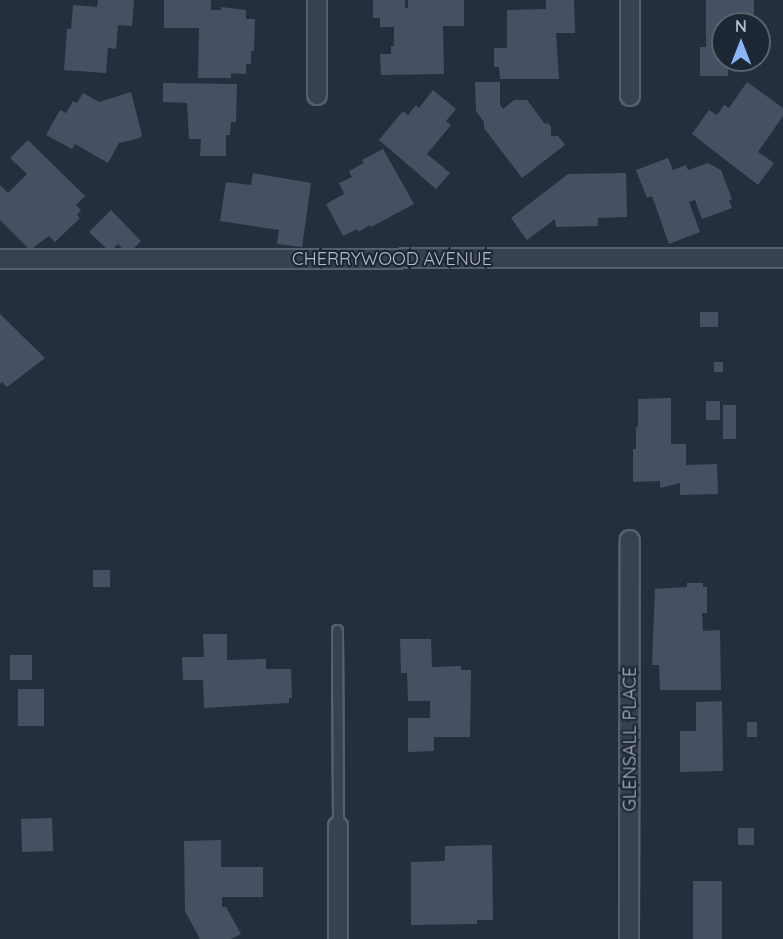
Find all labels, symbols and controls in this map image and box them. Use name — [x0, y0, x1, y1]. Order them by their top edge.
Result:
north arrow — [711, 12, 771, 72]
text: N — [735, 16, 747, 36]
street label: CHERRYWOOD AVENUE — [292, 248, 492, 270]
street label: GLENSALL PLACE — [619, 666, 641, 812]

